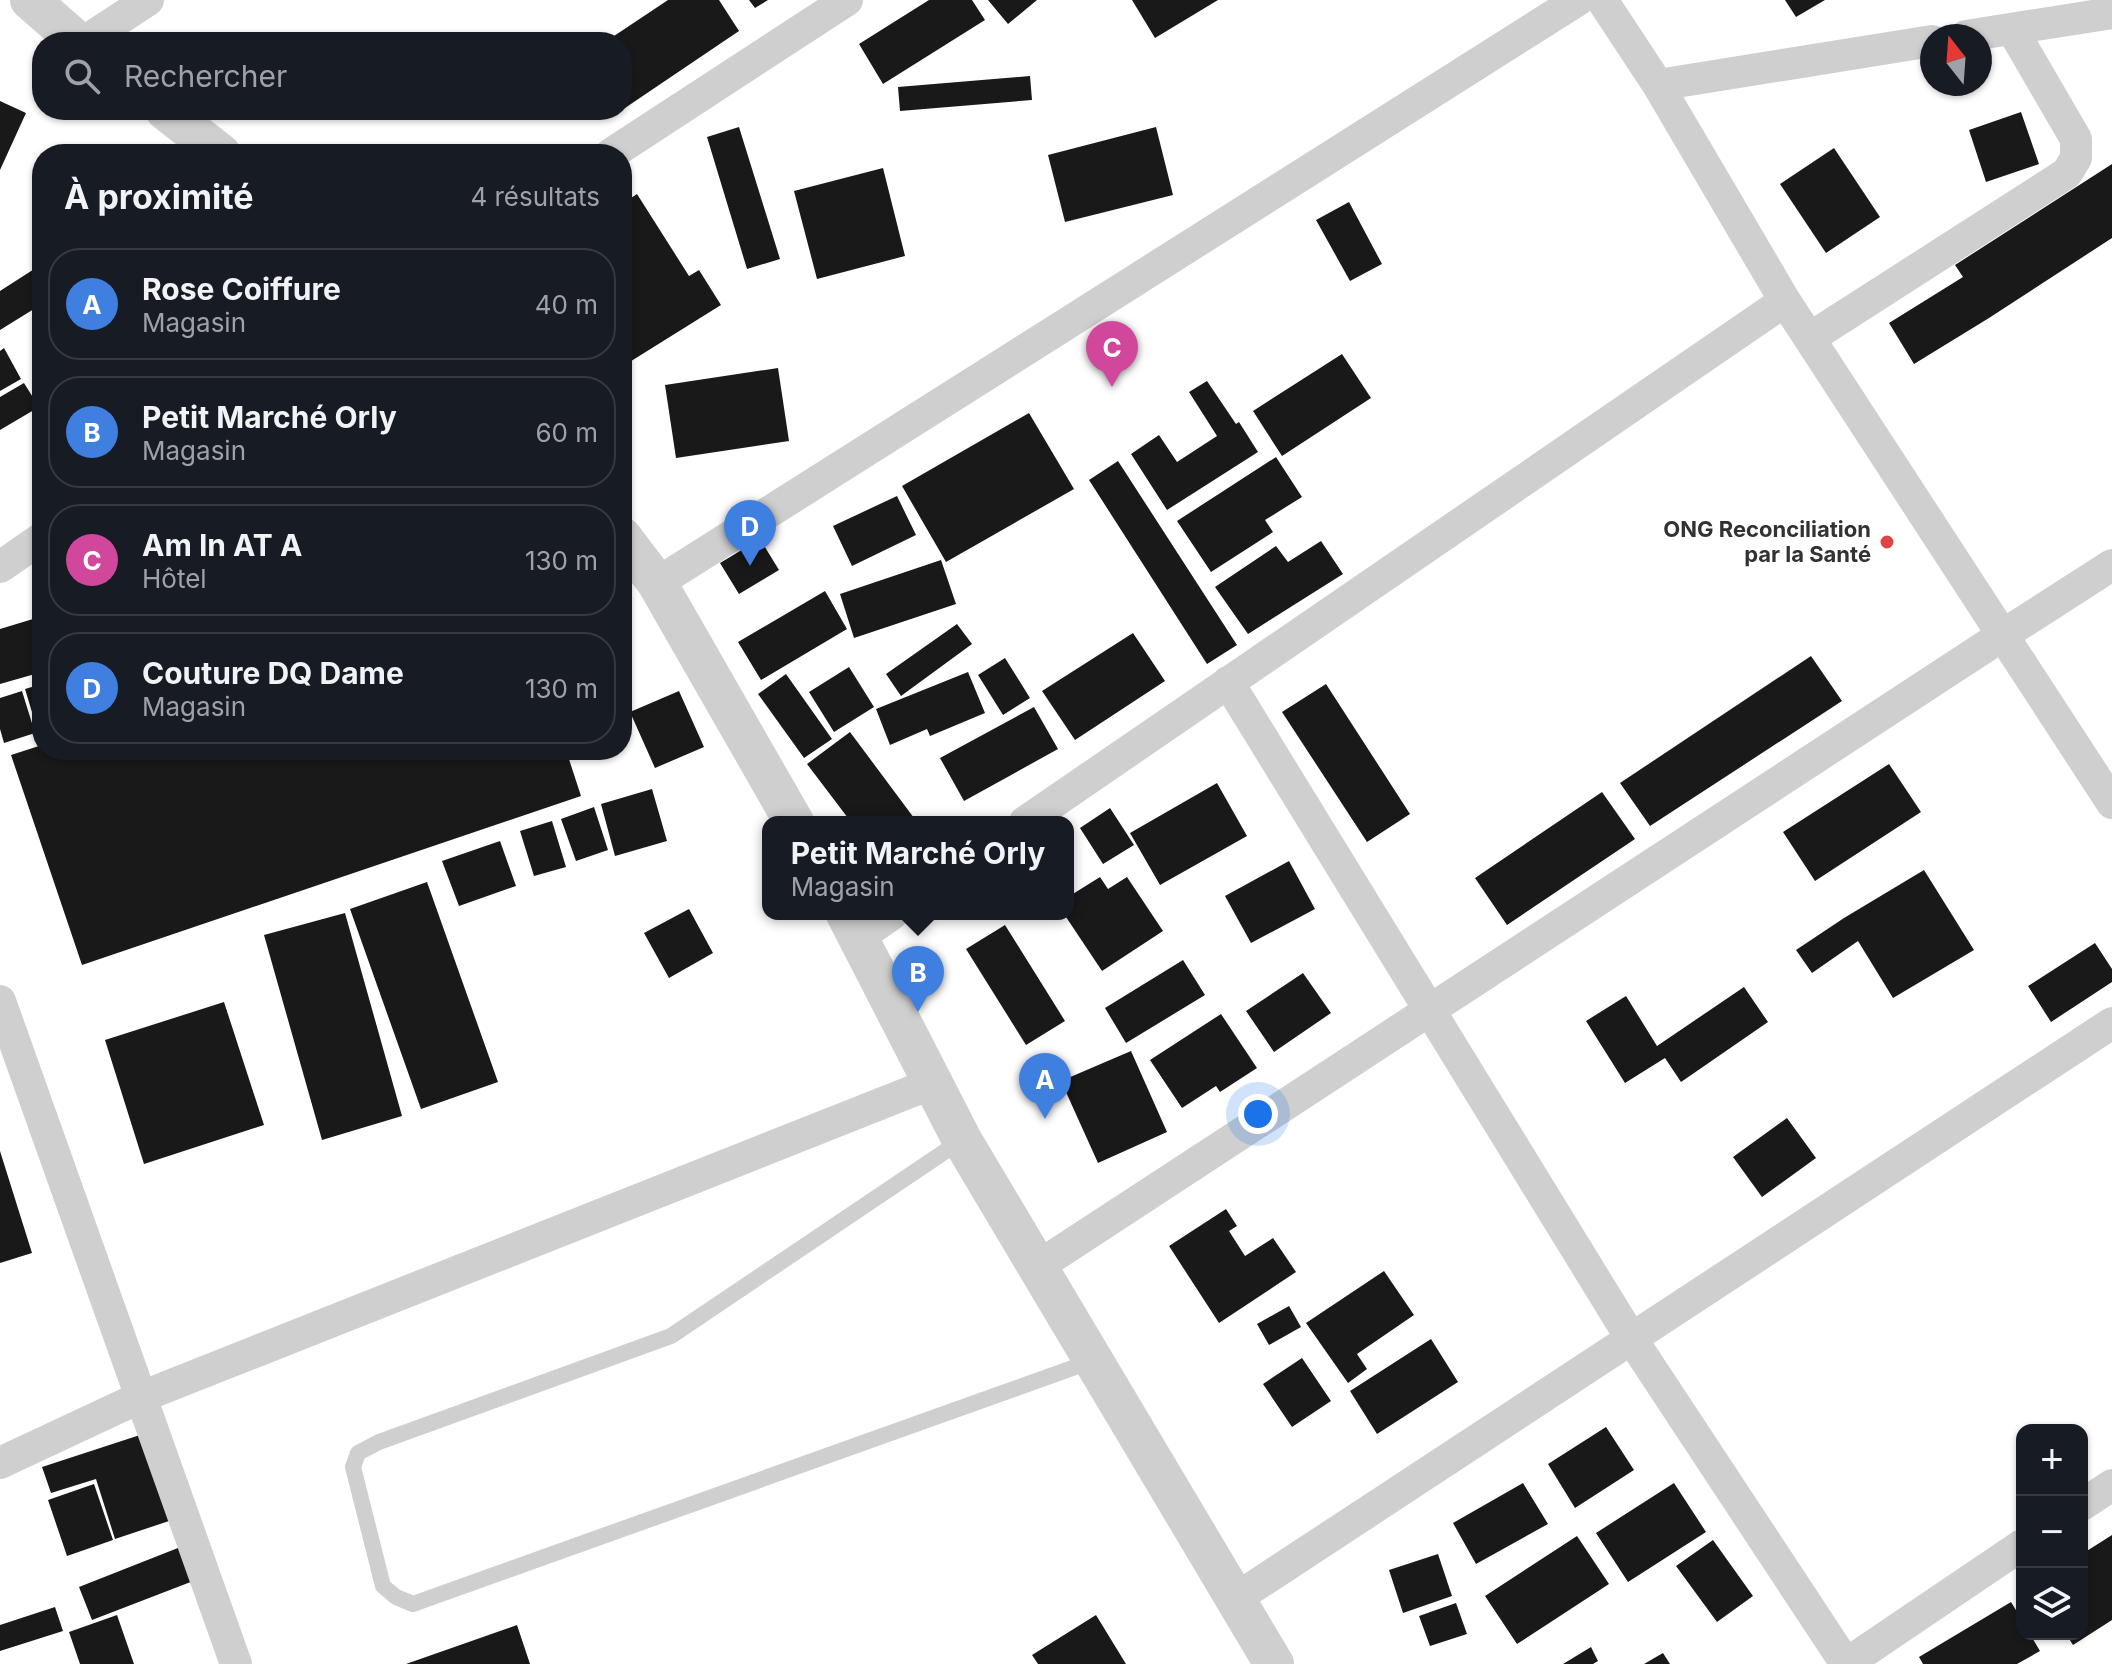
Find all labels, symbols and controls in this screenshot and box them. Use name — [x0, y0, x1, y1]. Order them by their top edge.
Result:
north arrow — [1920, 24, 1992, 96]
search box — [32, 32, 632, 120]
icon: search — [60, 54, 104, 98]
text: Rechercher — [124, 58, 287, 94]
text: À proximité — [64, 176, 254, 217]
text: 4 résultats — [470, 181, 600, 212]
text: Rose Coiffure — [142, 271, 341, 307]
text: A — [82, 289, 102, 320]
text: 40 m — [535, 289, 598, 320]
text: Magasin — [142, 307, 246, 338]
pin: C — [1086, 321, 1138, 387]
text: Petit Marché Orly — [142, 399, 397, 435]
text: B — [83, 417, 101, 448]
text: 60 m — [535, 417, 598, 448]
text: Magasin — [142, 435, 246, 466]
pin: D — [724, 500, 776, 566]
place label: ONG Reconciliation par la Santé — [1663, 516, 1871, 567]
text: Am In AT A — [142, 527, 302, 563]
marker: ONG Reconciliation par la Santé — [1878, 533, 1896, 551]
text: C — [82, 545, 102, 576]
text: 130 m — [525, 545, 598, 576]
text: Hôtel — [142, 563, 207, 594]
text: Couture DQ Dame — [142, 655, 404, 691]
text: D — [83, 673, 101, 704]
text: 130 m — [525, 673, 598, 704]
text: Magasin — [142, 691, 246, 722]
popup — [762, 816, 1074, 920]
text: Petit Marché Orly — [791, 835, 1045, 871]
text: Magasin — [791, 871, 895, 902]
pin: B — [892, 946, 944, 1012]
pin: A — [1019, 1053, 1071, 1119]
your location — [1238, 1094, 1278, 1134]
map controls — [2016, 1424, 2088, 1640]
button: + — [2016, 1424, 2088, 1496]
button: − — [2016, 1496, 2088, 1568]
button: layers — [2016, 1568, 2088, 1640]

